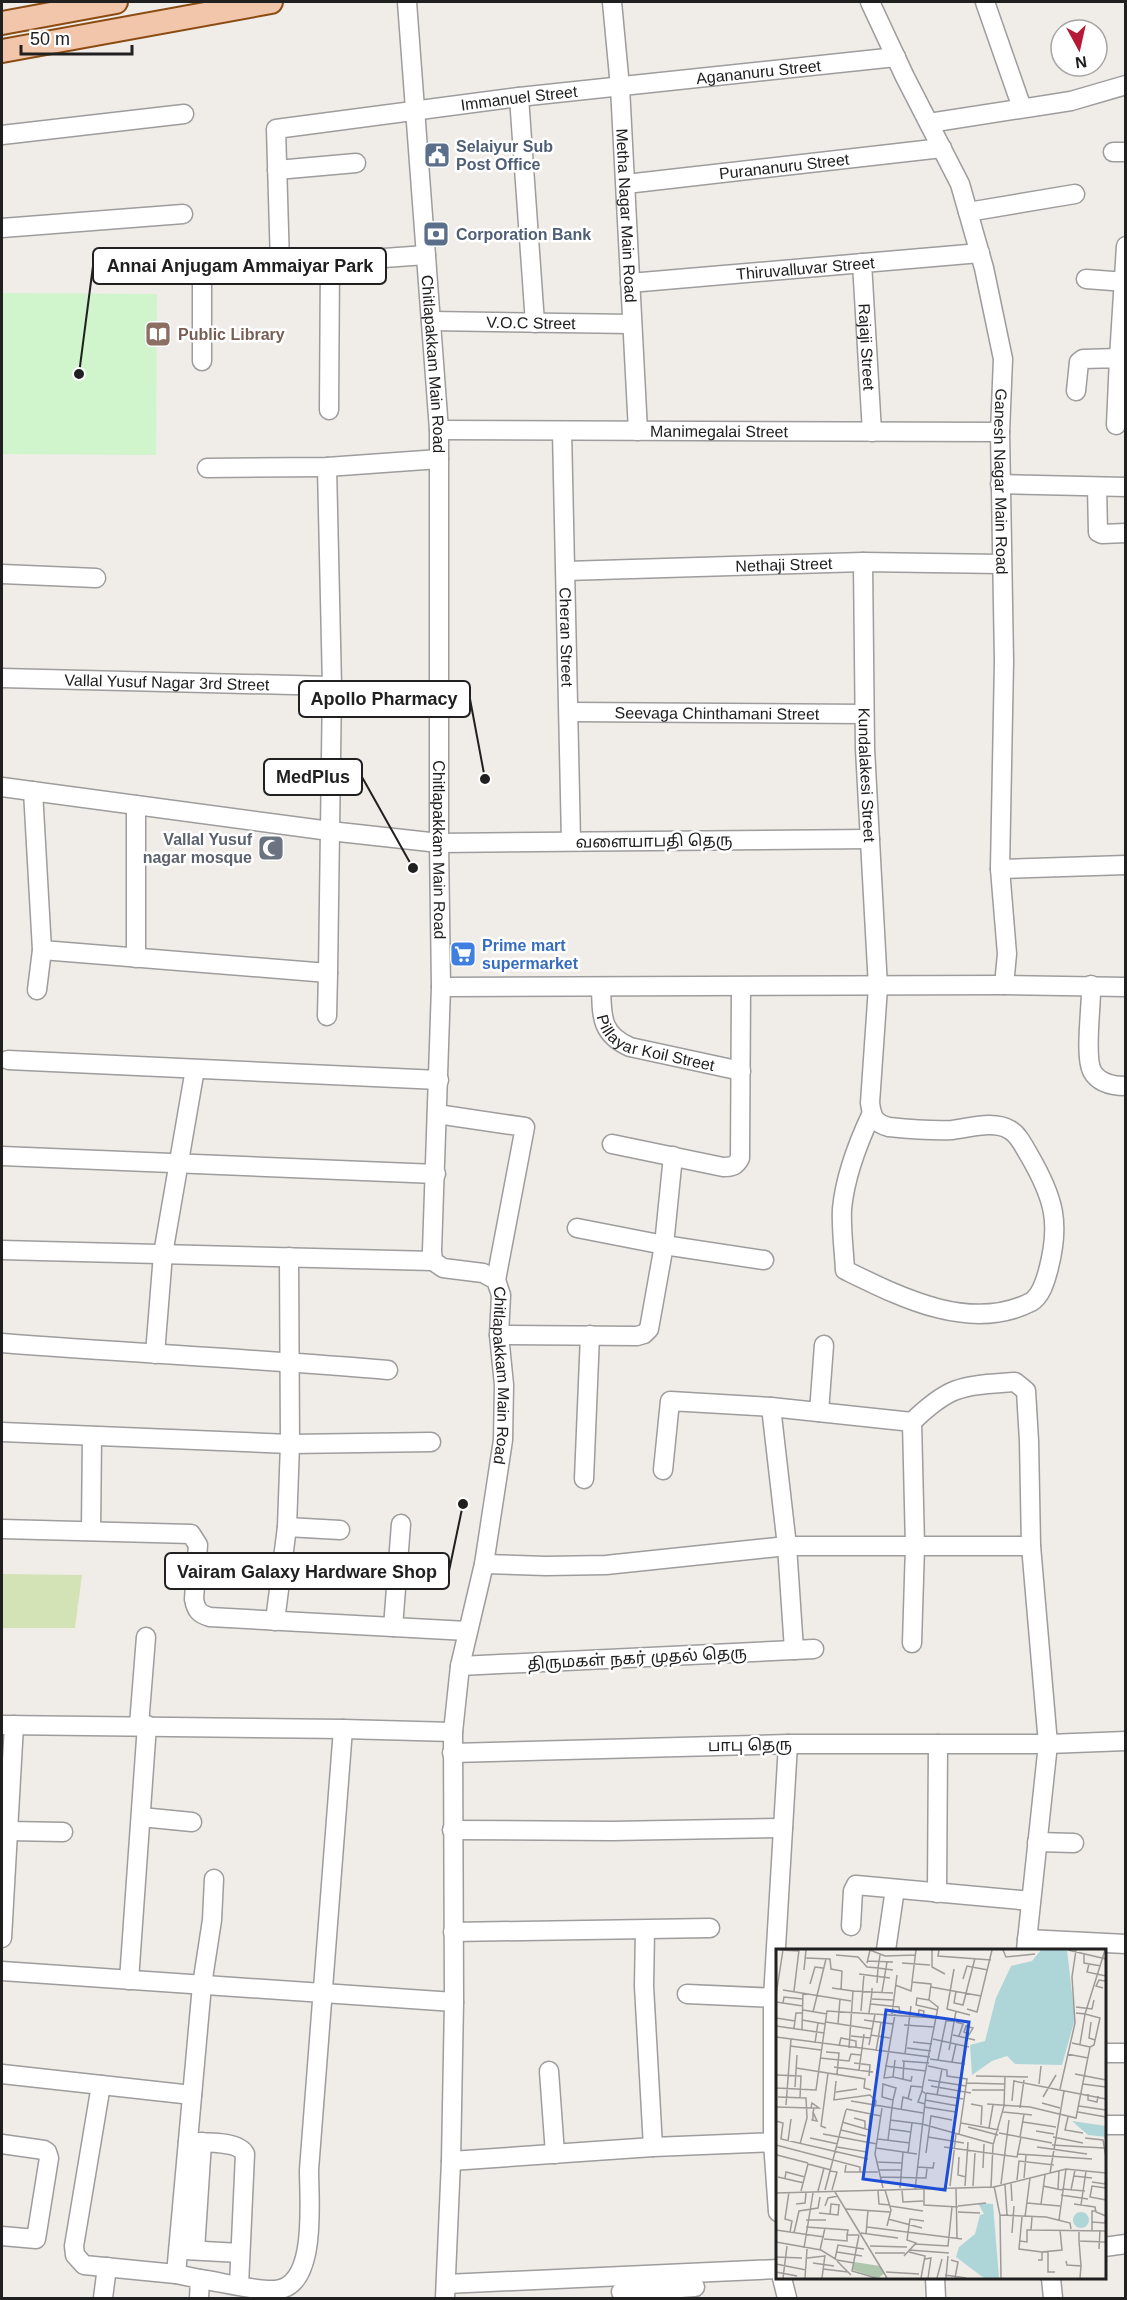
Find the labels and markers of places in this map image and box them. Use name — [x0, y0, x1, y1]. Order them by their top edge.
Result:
place label: Selaiyur Sub Post Office — [456, 138, 553, 173]
public building icon: Selaiyur Sub Post Office — [422, 140, 452, 170]
bank icon: Corporation Bank — [421, 219, 451, 249]
place label: Corporation Bank — [456, 226, 591, 243]
callout: Annai Anjugam Ammaiyar Park — [93, 248, 386, 284]
library icon: Public Library — [143, 319, 173, 349]
place label: Public Library — [178, 326, 285, 343]
callout: Apollo Pharmacy — [299, 681, 470, 717]
callout: MedPlus — [264, 759, 362, 795]
place label: Vallal Yusuf nagar mosque — [143, 831, 253, 866]
mosque icon: Vallal Yusuf nagar mosque — [256, 833, 286, 863]
place label: Prime mart supermarket — [482, 937, 579, 972]
supermarket icon: Prime mart supermarket — [448, 939, 478, 969]
callout: Vairam Galaxy Hardware Shop — [165, 1553, 449, 1589]

